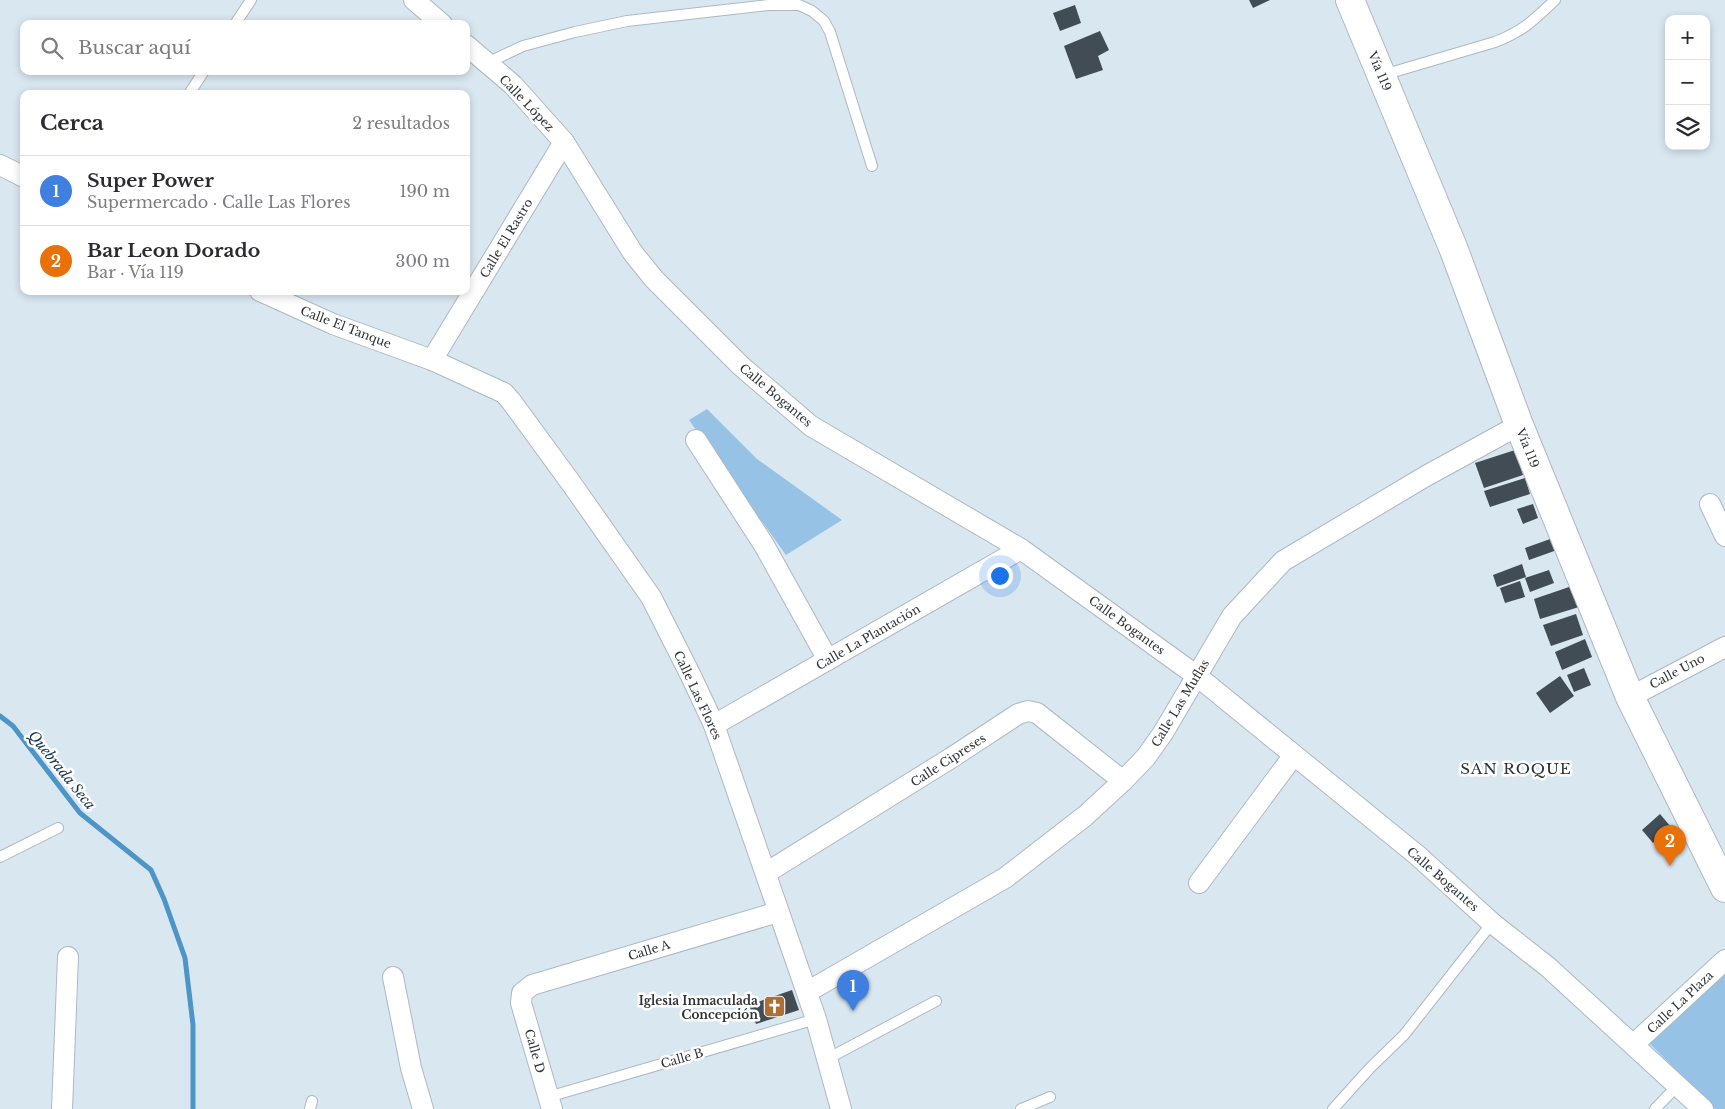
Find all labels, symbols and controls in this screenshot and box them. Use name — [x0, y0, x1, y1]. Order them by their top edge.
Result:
map controls — [1665, 15, 1710, 150]
button: + — [1665, 15, 1710, 60]
search box — [20, 20, 470, 75]
icon: search — [38, 34, 66, 62]
text: Buscar aquí — [78, 36, 191, 59]
street label: Vía 119 — [1365, 48, 1395, 93]
button: − — [1665, 60, 1710, 105]
street label: Calle López — [496, 72, 558, 135]
button: layers — [1665, 105, 1710, 150]
text: Cerca — [40, 110, 104, 136]
text: 2 resultados — [352, 113, 450, 133]
text: Super Power — [87, 169, 214, 192]
text: 1 — [53, 181, 59, 201]
text: 190 m — [399, 181, 450, 201]
text: Supermercado · Calle Las Flores — [87, 192, 350, 212]
street label: Calle El Rastro — [476, 195, 536, 280]
text: Bar Leon Dorado — [87, 239, 260, 262]
text: 2 — [51, 251, 61, 271]
text: 300 m — [396, 251, 450, 271]
text: Bar · Vía 119 — [87, 262, 184, 282]
street label: Calle El Tanque — [298, 303, 394, 351]
street label: Calle Bogantes — [737, 360, 815, 430]
street label: Vía 119 — [1513, 425, 1543, 470]
your location — [987, 563, 1013, 589]
street label: Calle Bogantes — [1086, 592, 1168, 658]
street label: Calle La Plantación — [813, 601, 923, 673]
street label: Calle Las Flores — [671, 648, 725, 742]
street label: Calle Uno — [1647, 650, 1707, 692]
street label: Calle Las Muflas — [1148, 656, 1212, 750]
water label: Quebrada Seca — [25, 727, 99, 813]
street label: Calle Cipreses — [908, 730, 988, 790]
district label: SAN ROQUE — [1460, 759, 1572, 778]
pin: 2 — [1654, 825, 1686, 866]
street label: Calle Bogantes — [1404, 844, 1482, 914]
street label: Calle A — [626, 936, 673, 963]
street label: Calle La Plaza — [1644, 967, 1717, 1037]
pin: 1 — [837, 970, 869, 1011]
place label: Iglesia Inmaculada Concepción — [639, 993, 758, 1022]
church icon: Iglesia Inmaculada Concepción — [762, 995, 786, 1019]
street label: Calle D — [522, 1027, 548, 1075]
street label: Calle B — [659, 1045, 705, 1071]

